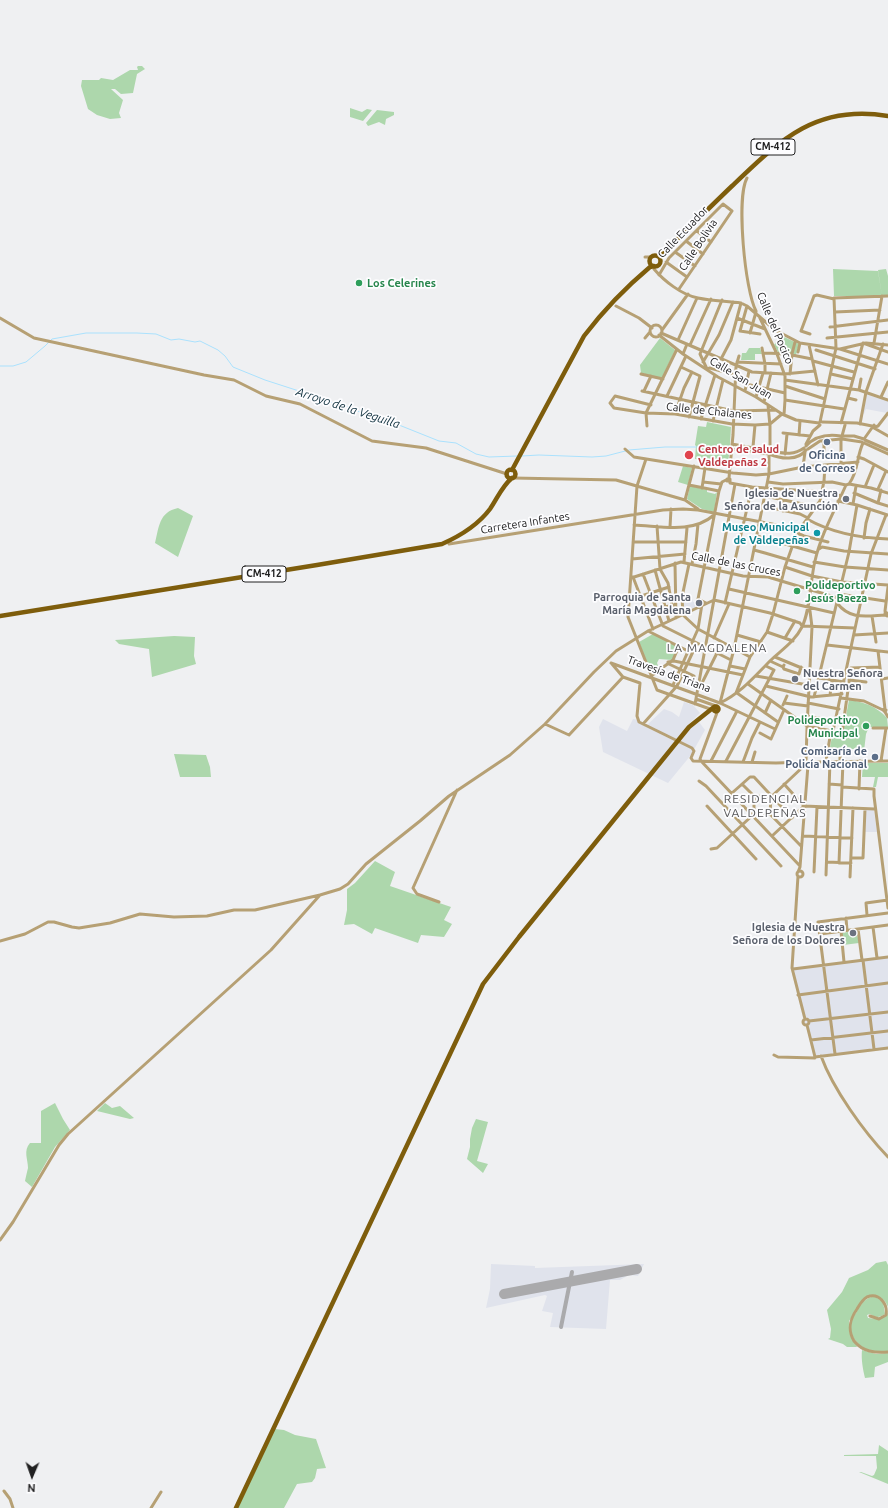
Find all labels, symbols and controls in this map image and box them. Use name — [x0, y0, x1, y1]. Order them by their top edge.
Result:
road number: CM-412 — [751, 139, 795, 155]
street label: Calle Ecuador — [655, 203, 711, 261]
street label: Calle Bolivia — [676, 217, 720, 273]
place label: Los Celerines — [367, 276, 436, 290]
marker: Los Celerines — [354, 278, 364, 288]
street label: Calle del Pocico — [754, 290, 796, 366]
street label: Calle San Juan — [707, 354, 775, 402]
water label: Arroyo de la Veguilla — [294, 384, 402, 432]
street label: Calle de Chalanes — [665, 400, 753, 422]
marker: Oficina de Correos — [822, 437, 832, 447]
place label: Centro de salud Valdepeñas 2 — [698, 442, 779, 468]
place label: Oficina de Correos — [799, 448, 855, 474]
marker: Centro de salud Valdepeñas 2 — [683, 449, 695, 461]
place label: Iglesia de Nuestra Señora de la Asunción — [724, 486, 838, 512]
marker: Iglesia de Nuestra Señora de la Asunción — [841, 494, 851, 504]
street label: Carretera Infantes — [480, 509, 570, 537]
place label: Museo Municipal de Valdepeñas — [722, 520, 809, 546]
marker: Museo Municipal de Valdepeñas — [812, 528, 822, 538]
street label: Calle de las Cruces — [690, 549, 782, 579]
road number: CM-412 — [242, 566, 286, 582]
place label: Polideportivo Jesús Baeza — [805, 578, 876, 604]
marker: Polideportivo Jesús Baeza — [792, 586, 802, 596]
place label: Parroquia de Santa María Magdalena — [593, 590, 691, 616]
marker: Parroquia de Santa María Magdalena — [694, 598, 704, 608]
district label: LA MAGDALENA — [667, 641, 767, 655]
street label: Travesía de Triana — [625, 653, 713, 695]
place label: Nuestra Señora del Carmen — [803, 666, 883, 692]
marker: Nuestra Señora del Carmen — [790, 674, 800, 684]
place label: Polideportivo Municipal — [787, 713, 858, 739]
marker: Polideportivo Municipal — [861, 721, 871, 731]
place label: Comisaría de Policía Nacional — [785, 744, 867, 770]
marker: Comisaría de Policía Nacional — [870, 752, 880, 762]
district label: RESIDENCIAL VALDEPEÑAS — [724, 792, 806, 820]
place label: Iglesia de Nuestra Señora de los Dolores — [732, 920, 845, 946]
marker: Iglesia de Nuestra Señora de los Dolores — [848, 928, 858, 938]
north arrow — [12, 1456, 52, 1496]
text: N — [27, 1482, 36, 1494]

